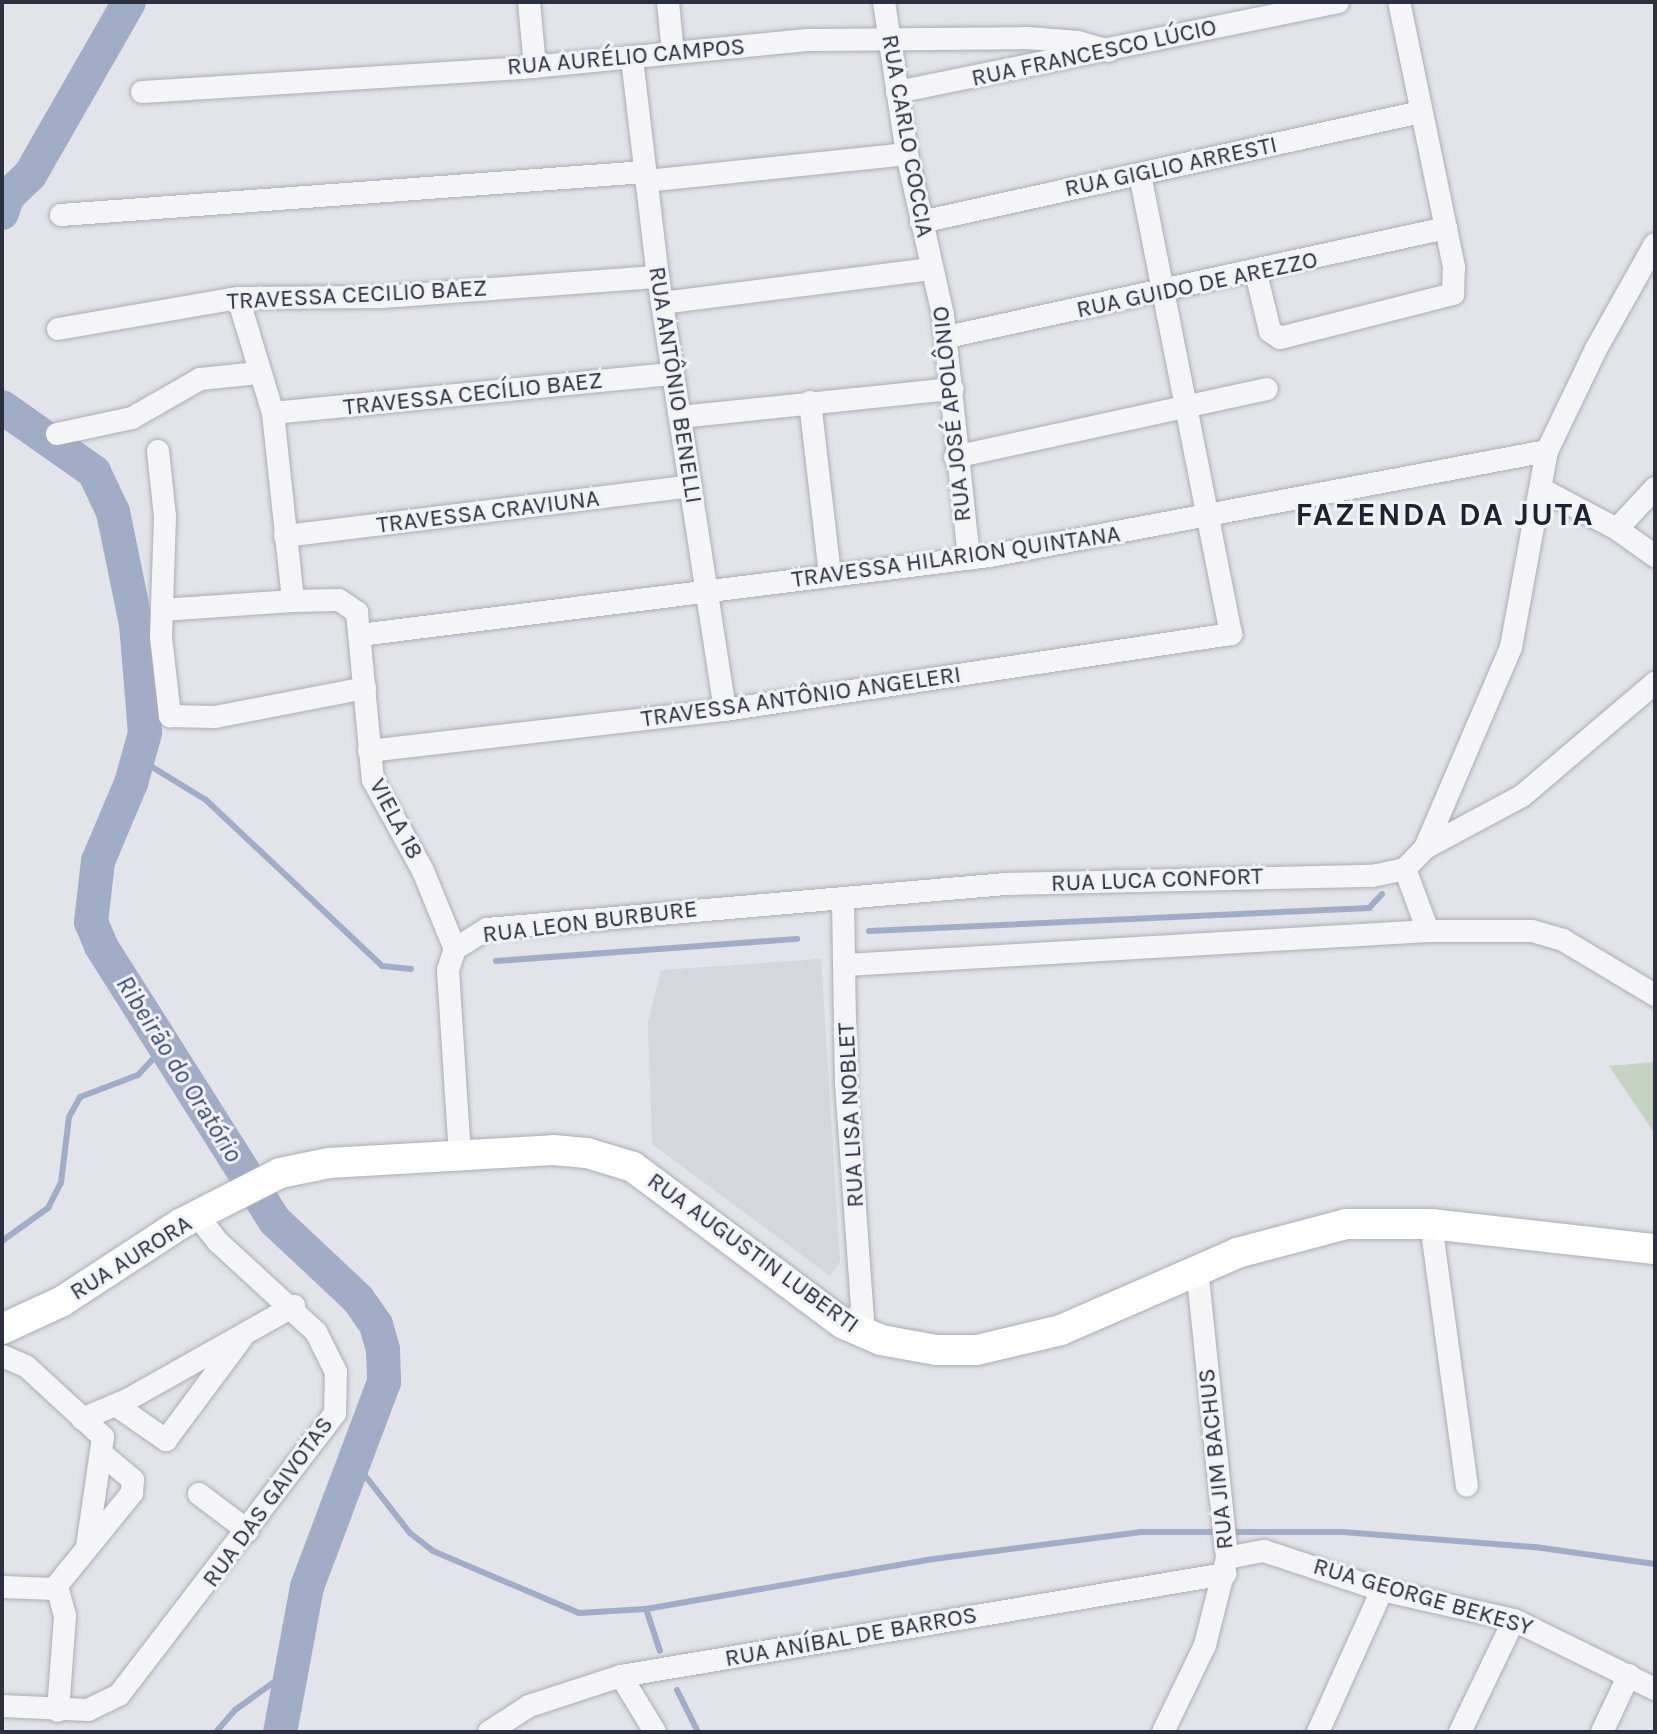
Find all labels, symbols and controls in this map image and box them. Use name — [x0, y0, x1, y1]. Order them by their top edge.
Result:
street label: RUA FRANCESCO LÚCIO — [969, 13, 1219, 93]
street label: RUA AURÉLIO CAMPOS — [506, 32, 746, 82]
street label: RUA CARLO COCCIA — [875, 32, 939, 240]
street label: RUA GIGLIO ARRESTI — [1062, 130, 1280, 204]
street label: RUA GUIDO DE AREZZO — [1074, 245, 1320, 325]
street label: RUA ANTÔNIO BENELLI — [642, 265, 708, 505]
street label: TRAVESSA CECILIO BAEZ — [226, 274, 488, 316]
street label: RUA JOSÉ APOLÔNIO — [926, 305, 978, 523]
street label: TRAVESSA CECÍLIO BAEZ — [342, 366, 604, 422]
street label: TRAVESSA CRAVIUNA — [375, 484, 601, 540]
district label: FAZENDA DA JUTA — [1295, 496, 1595, 534]
street label: TRAVESSA HILARION QUINTANA — [790, 520, 1122, 594]
street label: TRAVESSA ANTÔNIO ANGELERI — [639, 660, 963, 734]
street label: VIELA 18 — [363, 774, 429, 864]
street label: RUA LUCA CONFORT — [1050, 862, 1264, 898]
street label: RUA LEON BURBURE — [481, 895, 699, 949]
water label: Ribeirão do Oratório — [109, 970, 249, 1168]
street label: RUA LISA NOBLET — [832, 1022, 870, 1208]
street label: RUA AUGUSTIN LUBERTI — [642, 1167, 864, 1339]
street label: RUA AURORA — [65, 1209, 197, 1307]
street label: RUA JIM BACHUS — [1192, 1367, 1240, 1551]
street label: RUA DAS GAIVOTAS — [196, 1411, 340, 1593]
street label: RUA GEORGE BEKESY — [1310, 1552, 1536, 1642]
street label: RUA ANÍBAL DE BARROS — [723, 1601, 979, 1673]

